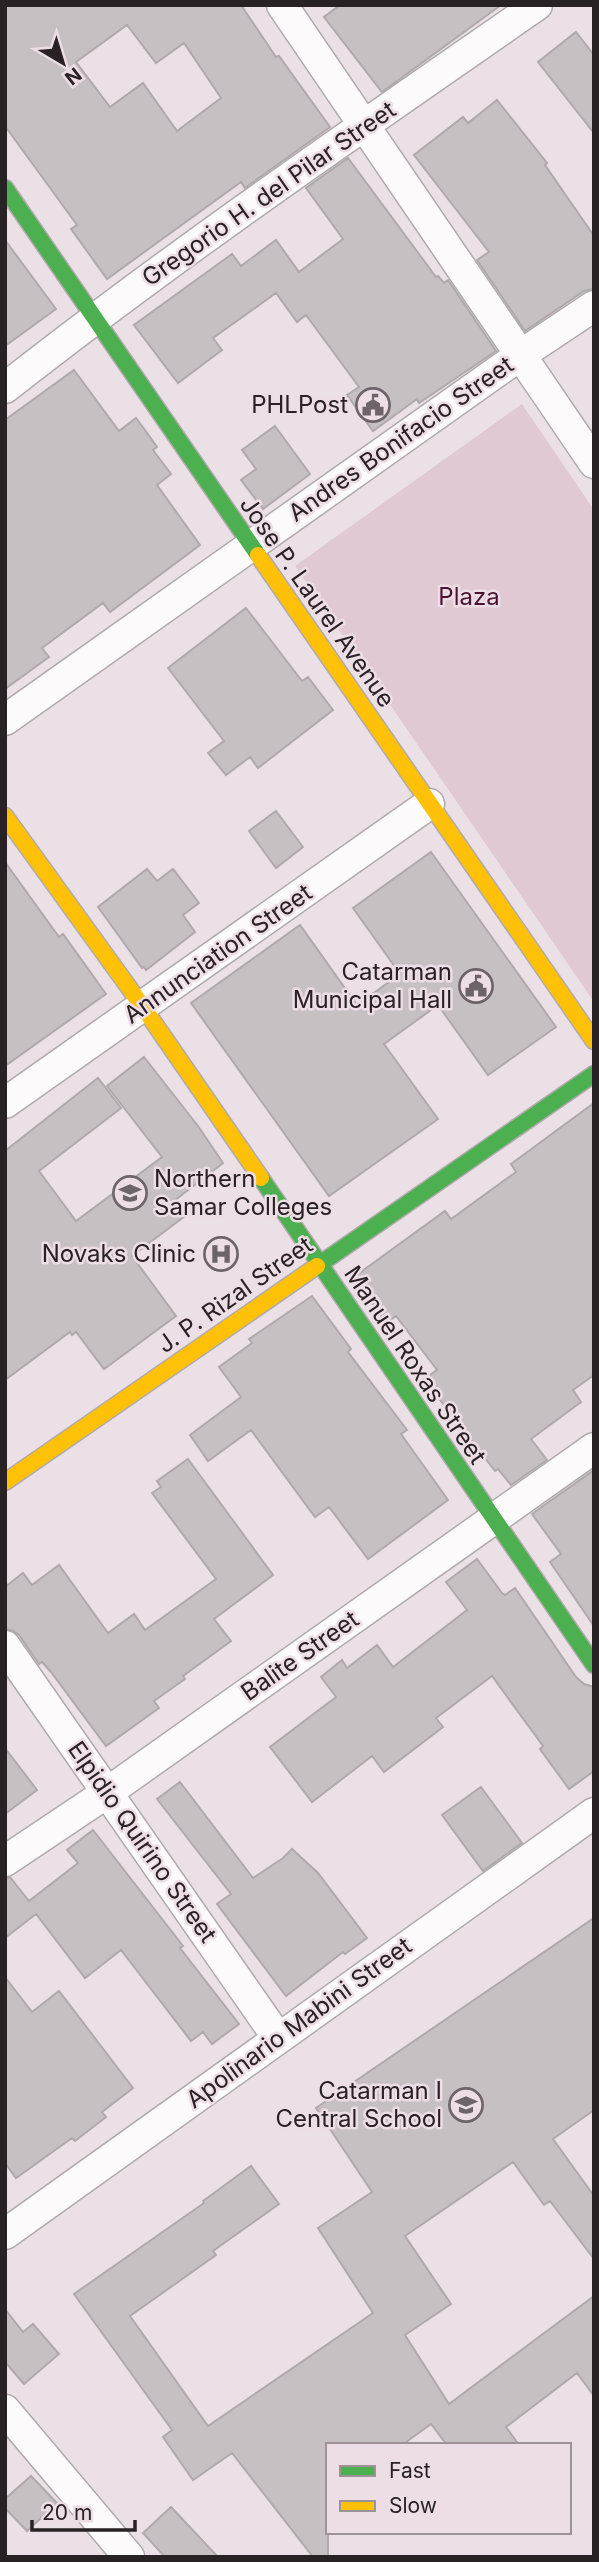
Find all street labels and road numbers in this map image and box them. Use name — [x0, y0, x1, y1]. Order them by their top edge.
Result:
street label: Gregorio H. del Pilar Street — [136, 95, 401, 292]
street label: Andres Bonifacio Street — [283, 350, 519, 527]
street label: Jose P. Laurel Avenue — [234, 491, 401, 713]
street label: Annunciation Street — [118, 878, 317, 1029]
street label: J. P. Rizal Street — [151, 1230, 318, 1359]
street label: Manuel Roxas Street — [338, 1260, 493, 1469]
street label: Balite Street — [235, 1604, 364, 1707]
street label: Elpidio Quirino Street — [62, 1736, 223, 1948]
street label: Apolinario Mabini Street — [180, 1931, 417, 2114]

